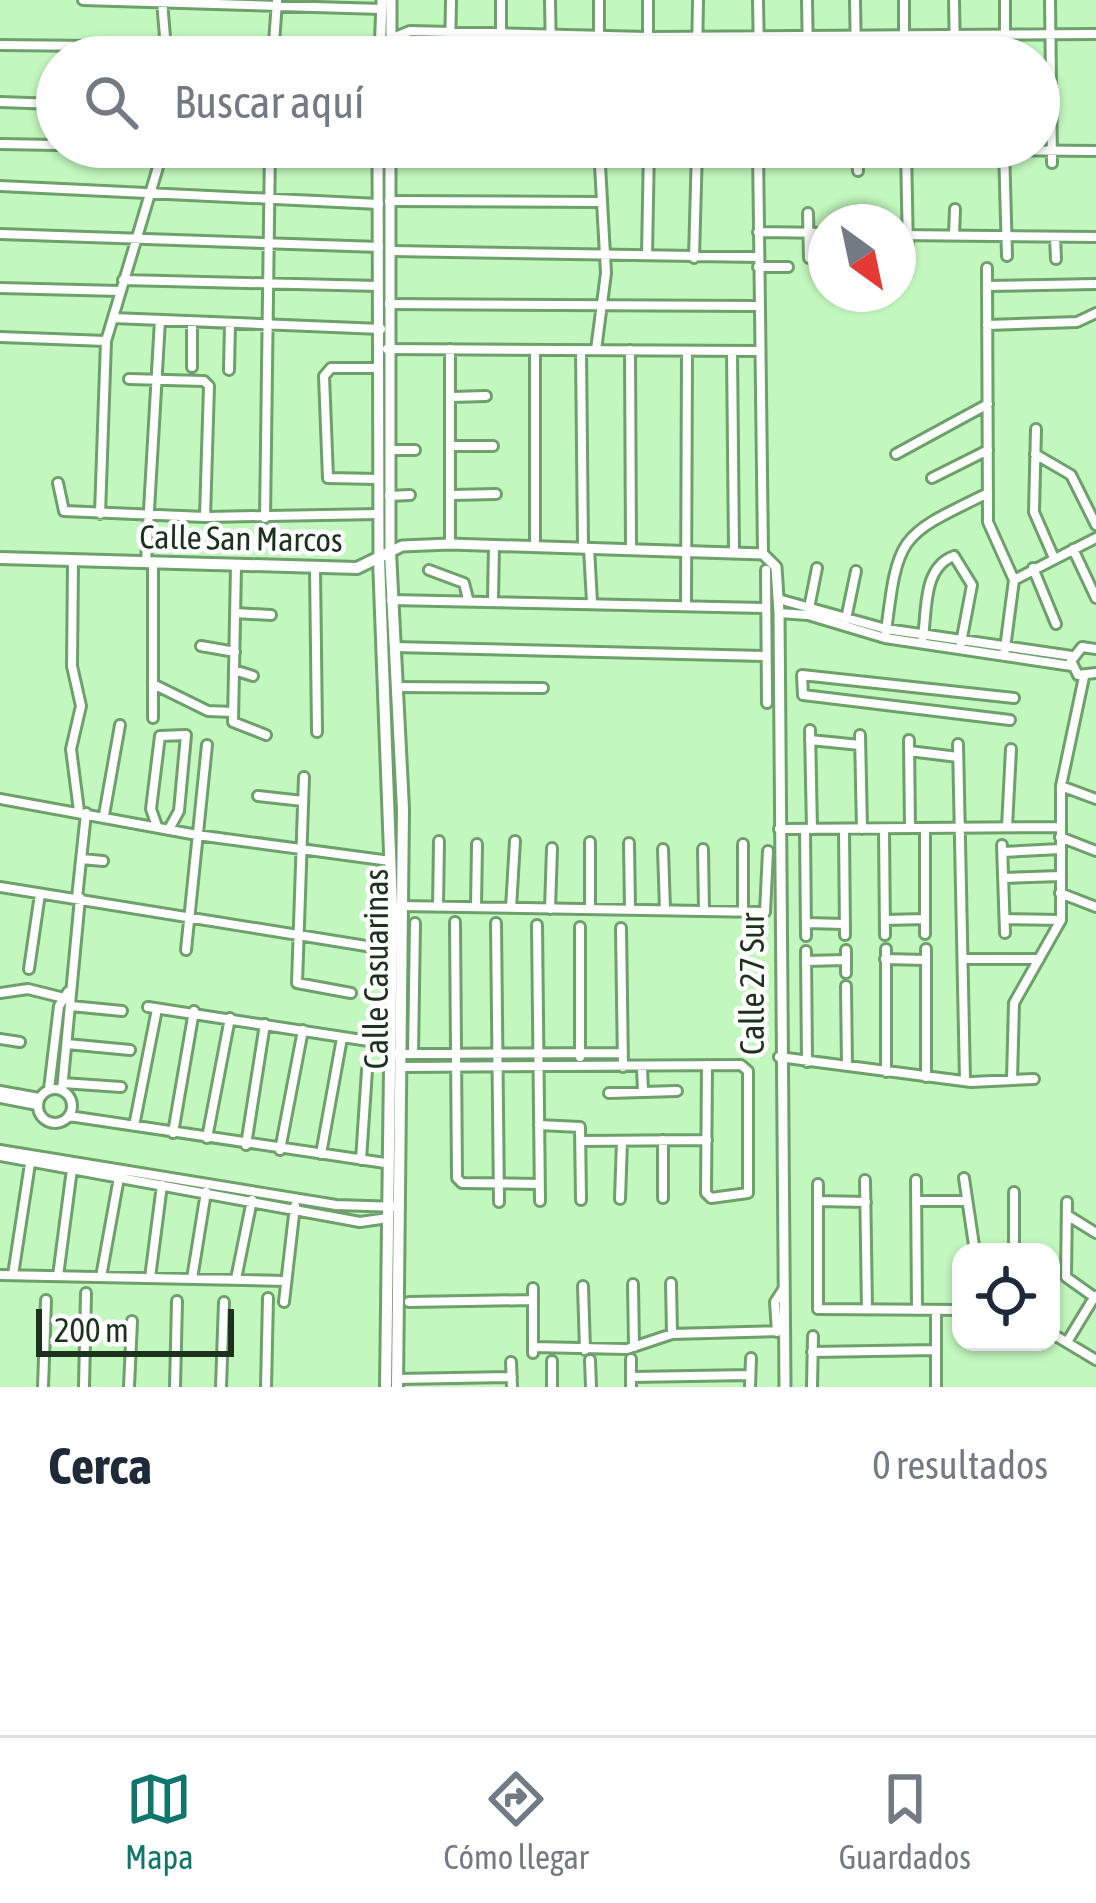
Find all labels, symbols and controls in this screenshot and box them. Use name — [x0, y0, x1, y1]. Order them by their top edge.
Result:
search box — [36, 36, 1060, 168]
icon: search — [78, 69, 144, 135]
text: Buscar aquí — [174, 76, 364, 128]
north arrow — [808, 204, 916, 312]
street label: Calle San Marcos — [139, 517, 343, 559]
street label: Calle Casuarinas — [357, 869, 395, 1069]
street label: Calle 27 Sur — [733, 912, 771, 1055]
map controls — [952, 1243, 1060, 1351]
button: locate — [952, 1243, 1060, 1351]
scale bar — [36, 1303, 234, 1356]
text: 200 m — [54, 1311, 129, 1349]
text: Cerca — [48, 1436, 152, 1495]
text: 0 resultados — [872, 1443, 1048, 1487]
tab: Mapa — [125, 1766, 194, 1876]
tab: Cómo llegar — [444, 1766, 589, 1876]
tab: Guardados — [839, 1766, 971, 1876]

